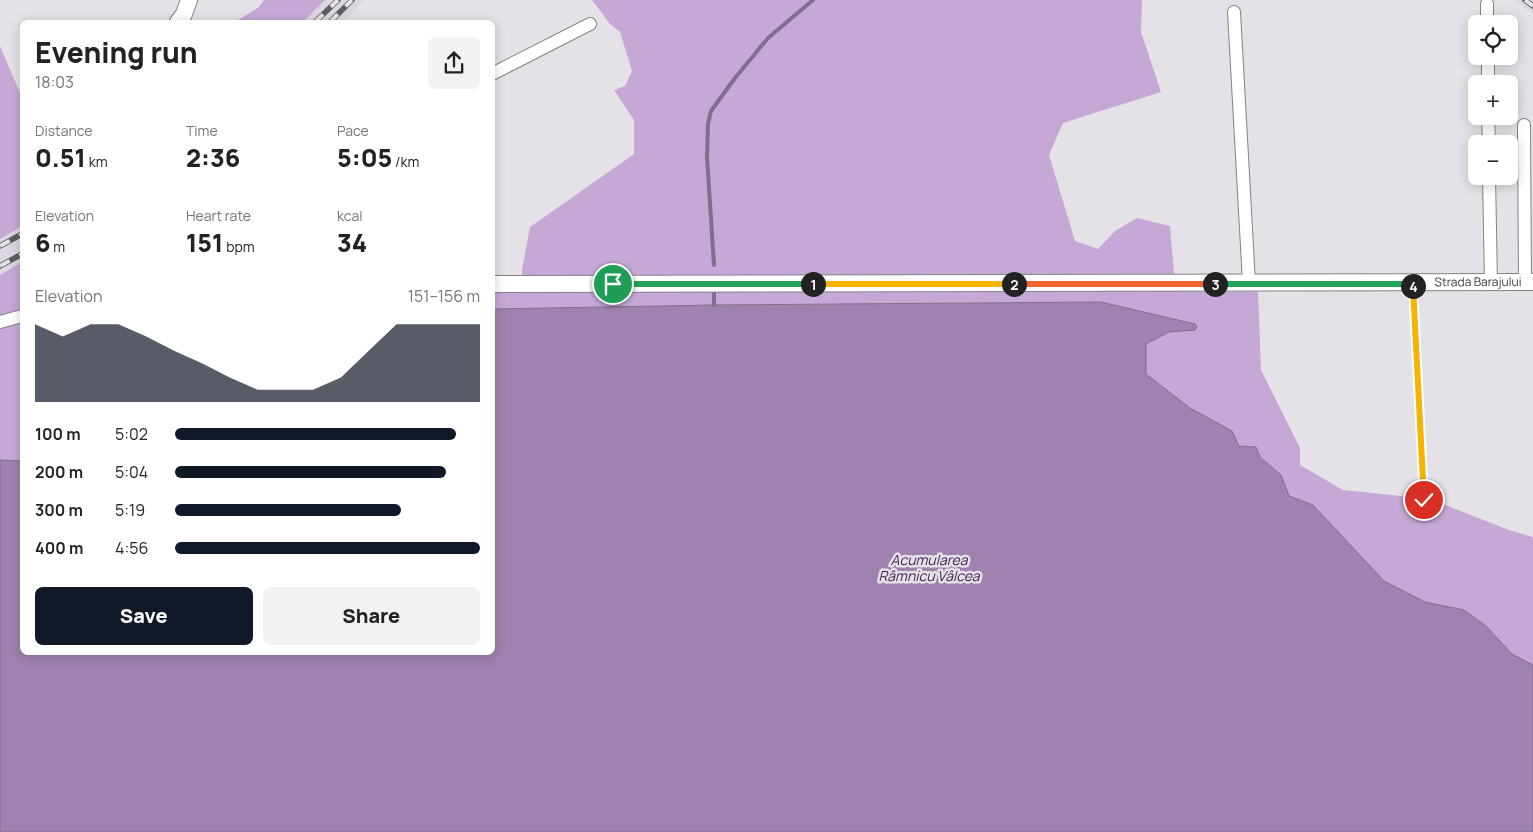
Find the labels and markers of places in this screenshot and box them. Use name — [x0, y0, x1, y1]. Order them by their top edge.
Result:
pin — [592, 263, 634, 305]
pin: 1 — [800, 272, 826, 296]
pin: 2 — [1002, 272, 1026, 296]
pin: 3 — [1202, 272, 1228, 296]
pin: 4 — [1400, 274, 1426, 298]
pin — [1403, 479, 1445, 521]

